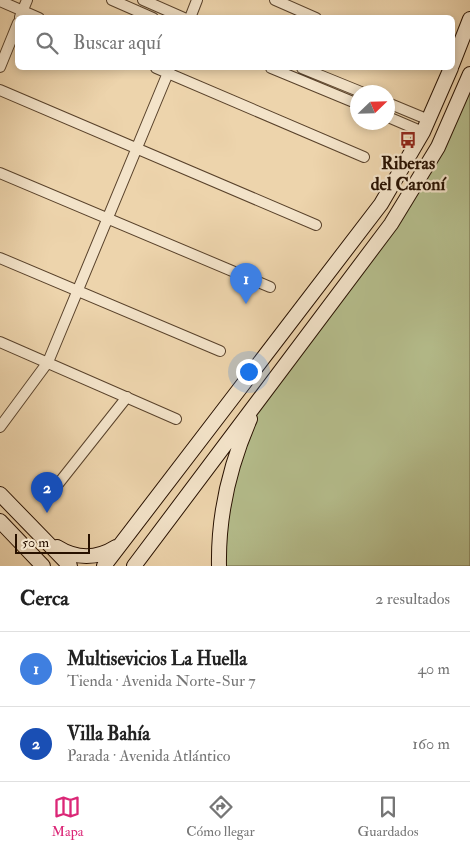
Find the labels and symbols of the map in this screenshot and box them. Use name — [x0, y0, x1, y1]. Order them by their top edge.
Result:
north arrow — [350, 85, 395, 130]
bus stop icon: Riberas del Caroní — [398, 130, 418, 150]
place label: Riberas del Caroní — [371, 152, 448, 196]
pin: 1 — [230, 263, 262, 304]
your location — [236, 359, 262, 385]
pin: 2 — [31, 472, 63, 513]
scale bar — [15, 531, 90, 554]

